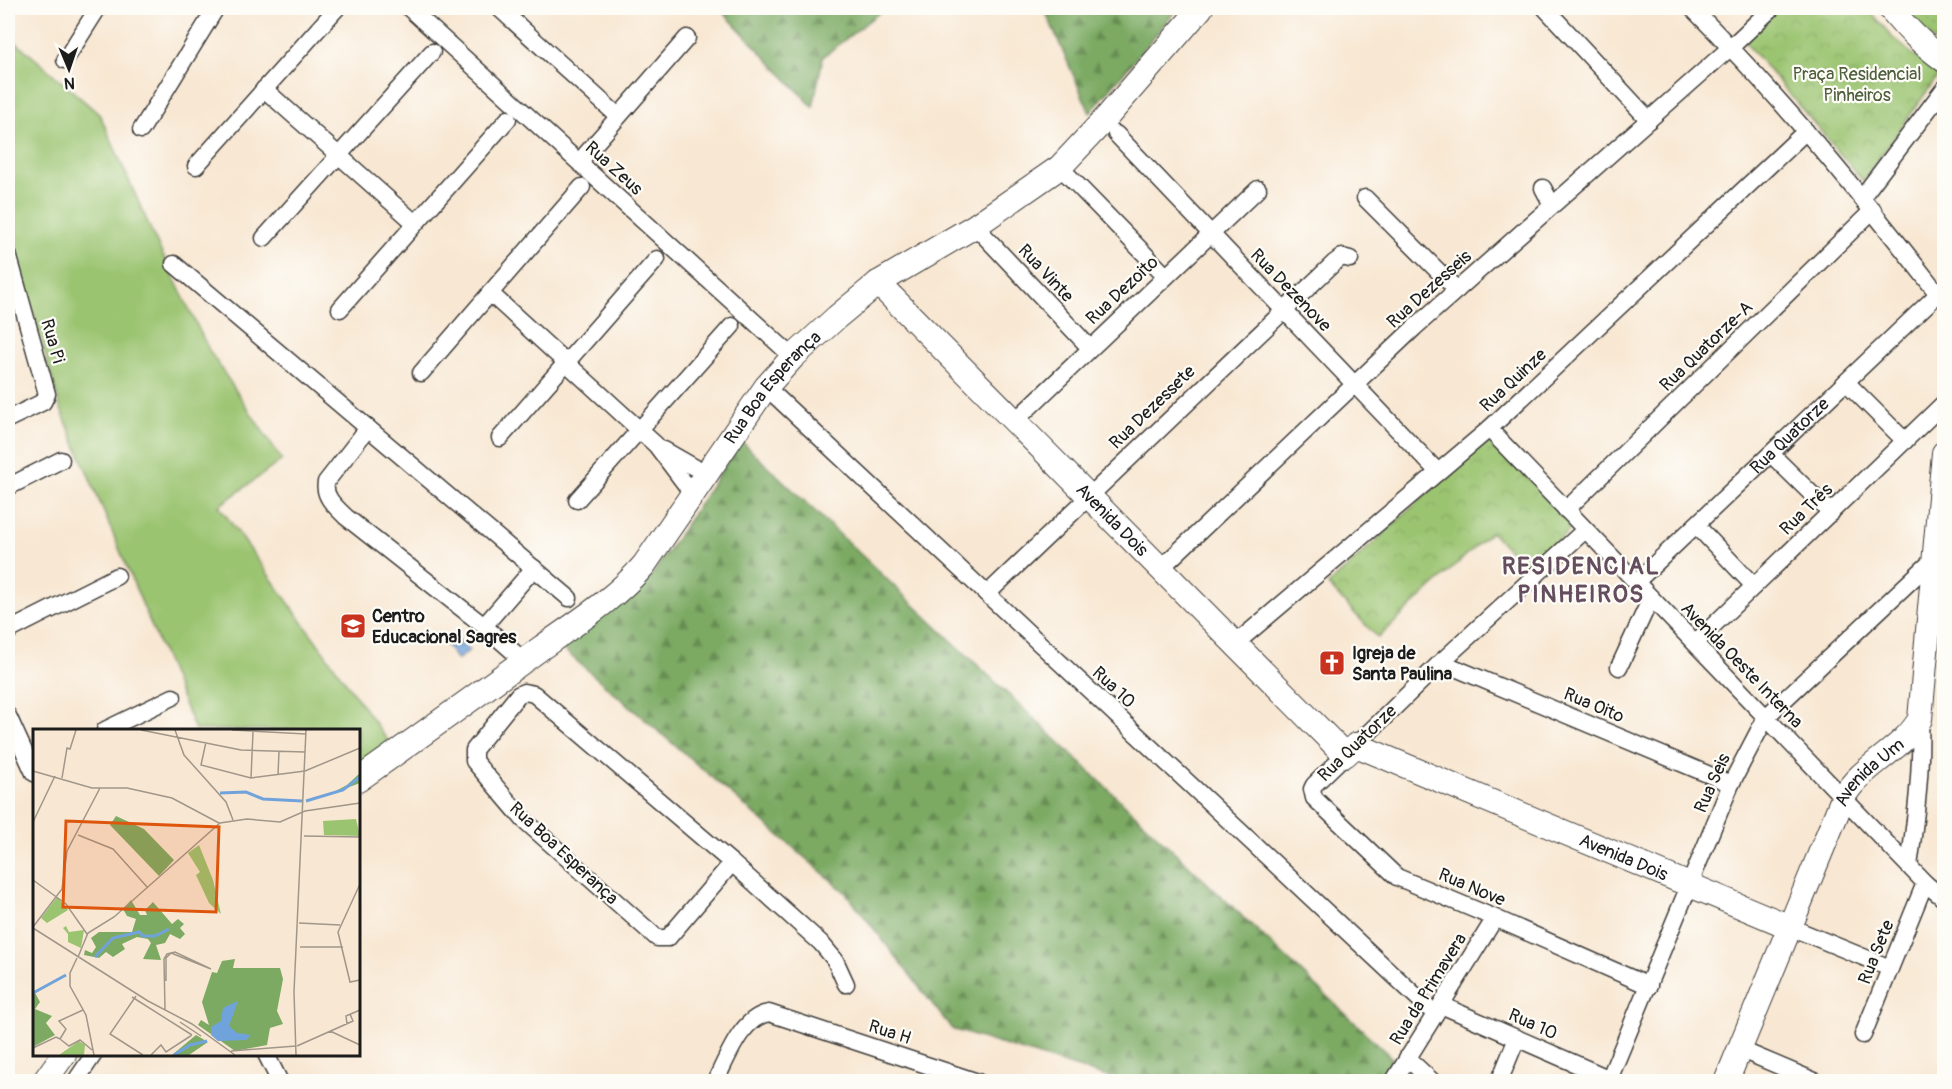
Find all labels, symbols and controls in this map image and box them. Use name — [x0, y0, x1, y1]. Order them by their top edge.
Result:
north arrow — [39, 39, 99, 99]
park label: Praça Residencial Pinheiros — [1792, 63, 1922, 107]
text: N — [64, 73, 75, 93]
street label: Rua Zeus — [580, 136, 647, 200]
street label: Rua Vinte — [1013, 239, 1079, 307]
street label: Rua Dezenove — [1245, 244, 1336, 337]
street label: Rua Dezesseis — [1382, 245, 1477, 334]
street label: Rua Dezoito — [1081, 251, 1164, 330]
street label: Rua Quatorze-A — [1655, 296, 1758, 397]
street label: Rua Pi — [35, 316, 70, 366]
street label: Rua Boa Esperança — [719, 326, 826, 449]
street label: Rua Quinze — [1475, 343, 1552, 417]
street label: Rua Dezessete — [1104, 360, 1200, 454]
street label: Rua Quatorze — [1745, 393, 1834, 479]
street label: Rua Três — [1775, 478, 1838, 540]
street label: Avenida Dois — [1071, 479, 1153, 562]
district label: RESIDENCIAL PINHEIROS — [1502, 552, 1660, 609]
street label: Avenida Oeste Interna — [1676, 598, 1808, 733]
place label: Centro Educacional Sagres — [372, 605, 517, 649]
school or university icon: Centro Educacional Sagres — [338, 611, 368, 641]
place label: Igreja de Santa Paulina — [1352, 642, 1453, 686]
church icon: Igreja de Santa Paulina — [1317, 648, 1347, 678]
street label: Rua 10 — [1087, 662, 1140, 713]
street label: Rua Oito — [1560, 683, 1628, 729]
street label: Rua Quatorze — [1313, 700, 1402, 787]
inset map — [33, 729, 360, 1056]
street label: Avenida Um — [1830, 733, 1909, 810]
street label: Rua Seis — [1689, 750, 1736, 816]
street label: Rua Boa Esperança — [504, 797, 623, 910]
street label: Avenida Dois — [1576, 829, 1671, 886]
street label: Rua Nove — [1435, 863, 1509, 912]
street label: Rua Sete — [1853, 917, 1900, 988]
street label: Rua da Primavera — [1385, 929, 1472, 1050]
street label: Rua 10 — [1505, 1004, 1561, 1045]
street label: Rua H — [866, 1015, 914, 1050]

